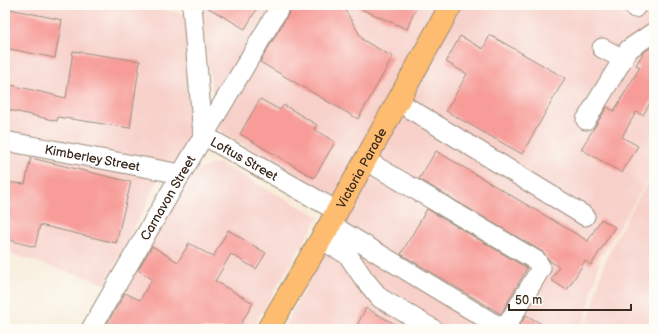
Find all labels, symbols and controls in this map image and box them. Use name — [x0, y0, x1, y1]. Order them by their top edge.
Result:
street label: Victoria Parade — [333, 125, 391, 212]
street label: Loftus Street — [207, 134, 280, 185]
street label: Kimberley Street — [43, 142, 141, 175]
street label: Carnavon Street — [137, 153, 199, 244]
scale bar — [509, 286, 631, 312]
text: 50 m — [515, 293, 542, 308]

